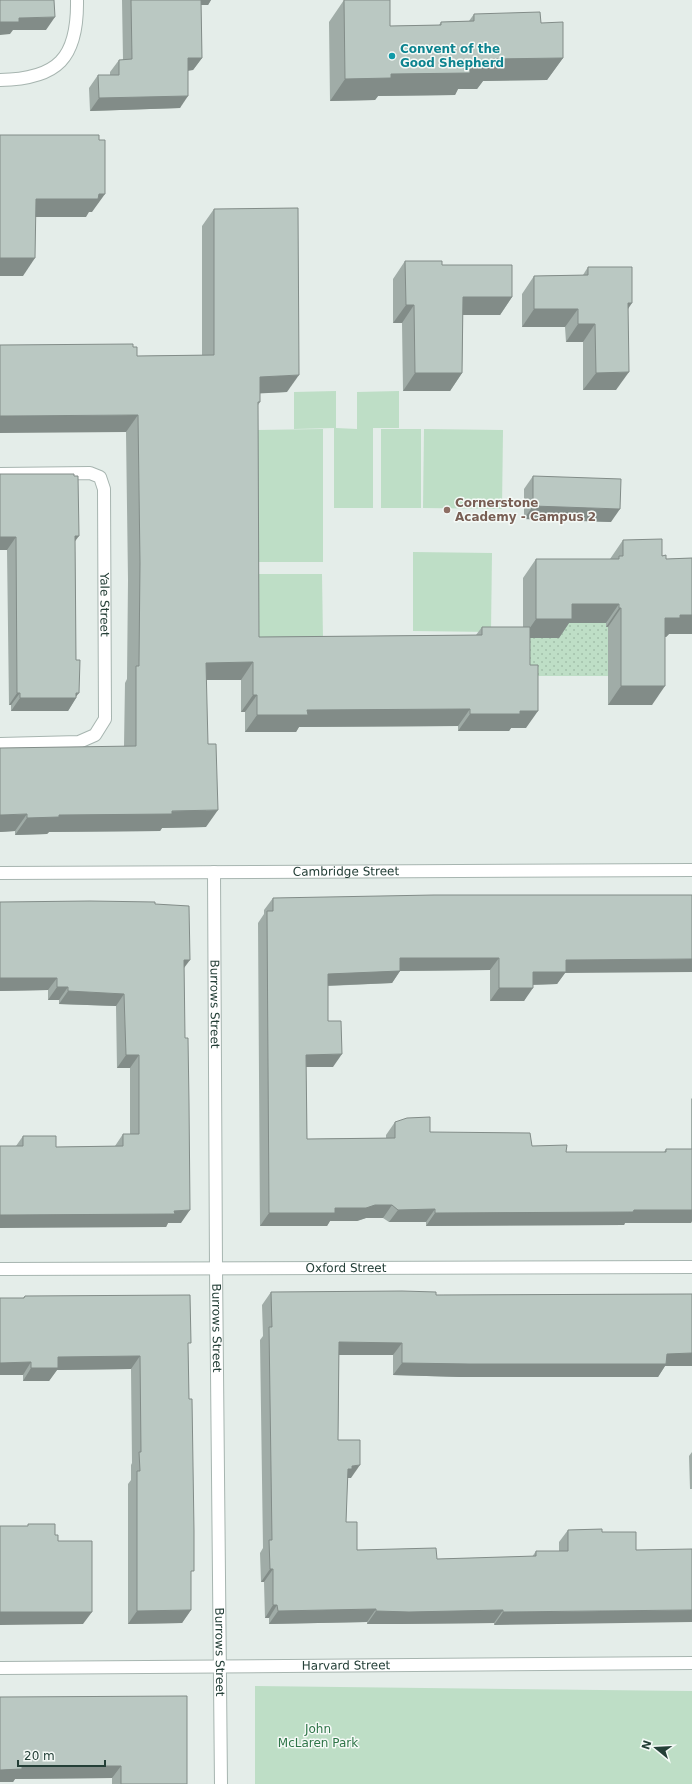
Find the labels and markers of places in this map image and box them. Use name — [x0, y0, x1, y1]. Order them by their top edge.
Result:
place label: Convent of the Good Shepherd — [400, 42, 504, 70]
marker: Convent of the Good Shepherd — [387, 51, 397, 61]
place label: Cornerstone Academy - Campus 2 — [455, 496, 596, 524]
marker: Cornerstone Academy - Campus 2 — [442, 505, 452, 515]

